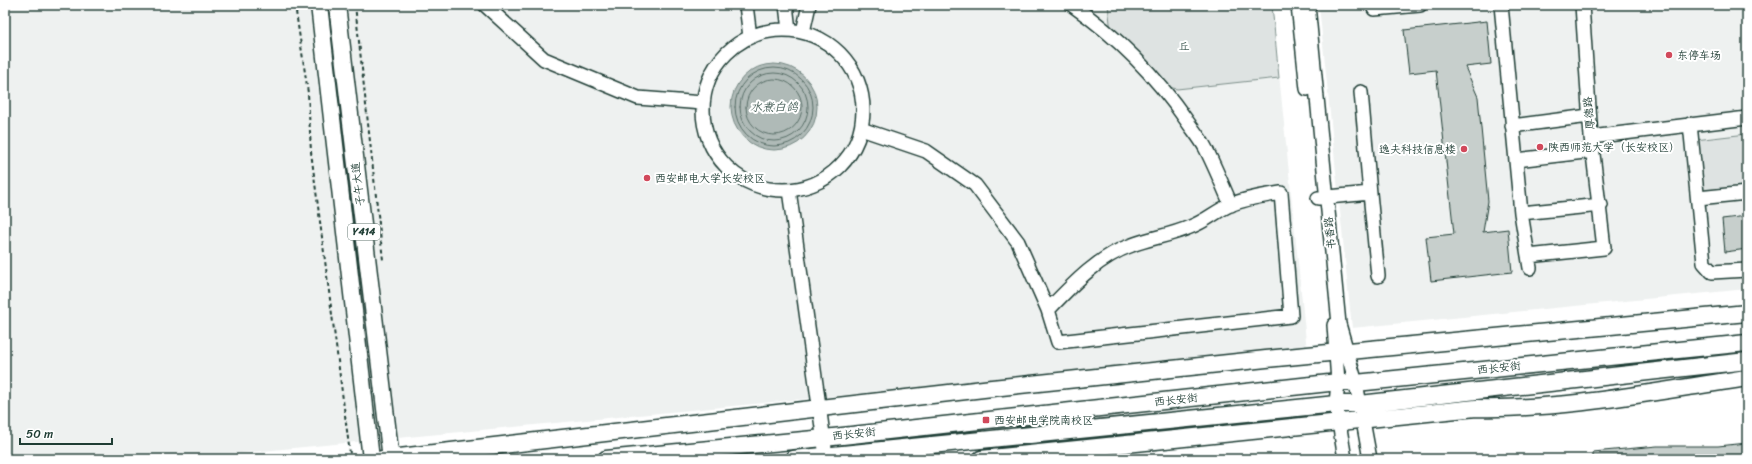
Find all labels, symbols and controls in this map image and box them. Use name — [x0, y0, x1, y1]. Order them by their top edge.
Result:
park label: 丘 — [1179, 37, 1190, 56]
place label: 东停车场 — [1677, 46, 1721, 65]
marker: 东停车场 — [1664, 50, 1674, 60]
water label: 水煮白鸽 — [750, 96, 799, 118]
street label: 厚德路 — [1578, 96, 1600, 130]
place label: 陕西师范大学（长安校区） — [1548, 138, 1680, 157]
place label: 逸夫科技信息楼 — [1379, 140, 1456, 159]
marker: 陕西师范大学（长安校区） — [1535, 142, 1545, 152]
marker: 逸夫科技信息楼 — [1459, 144, 1469, 154]
street label: 子午大道 — [346, 161, 370, 207]
place label: 西安邮电大学长安校区 — [655, 169, 765, 188]
marker: 西安邮电大学长安校区 — [642, 173, 652, 183]
street label: 书香路 — [1319, 216, 1341, 250]
road number: Y414 — [348, 224, 380, 240]
street label: 西长安街 — [1476, 356, 1523, 380]
street label: 西长安街 — [1153, 388, 1200, 412]
place label: 西安邮电学院南校区 — [994, 411, 1093, 430]
marker: 西安邮电学院南校区 — [981, 415, 991, 425]
scale bar — [20, 420, 112, 446]
street label: 西长安街 — [831, 422, 878, 446]
text: 50 m — [26, 423, 53, 445]

